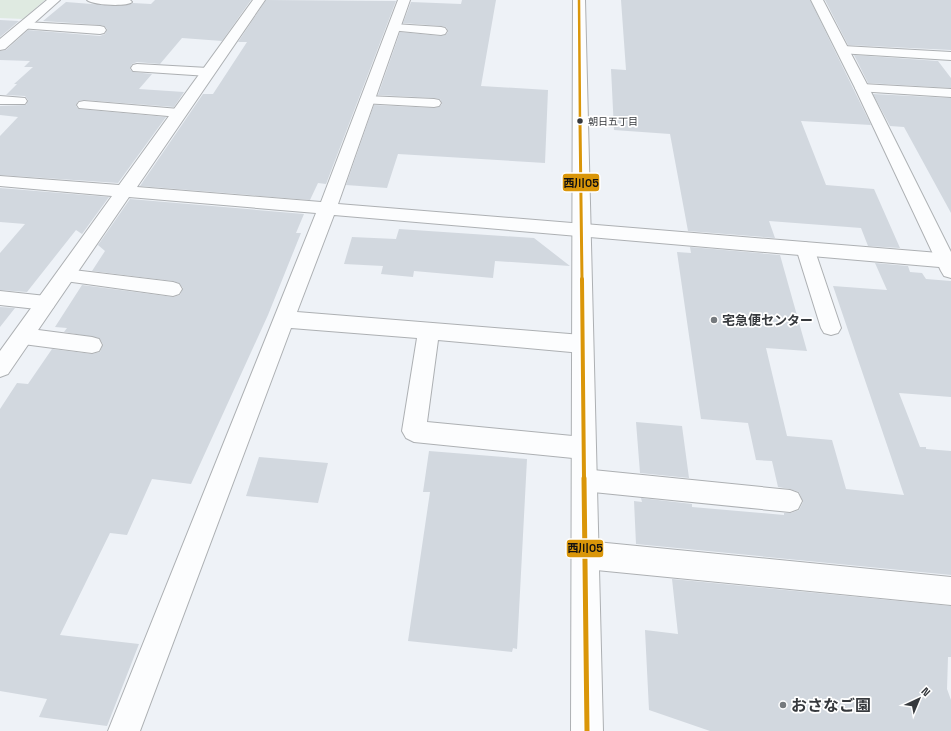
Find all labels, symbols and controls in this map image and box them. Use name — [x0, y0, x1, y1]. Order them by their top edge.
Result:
place label: 朝日五丁目 — [588, 115, 638, 128]
marker: 朝日五丁目 — [575, 116, 585, 126]
line badge: 西川05 — [562, 173, 600, 192]
text: 西川05 — [563, 176, 599, 190]
place label: 宅急便センター — [722, 312, 813, 329]
marker: 宅急便センター — [709, 315, 719, 325]
line badge: 西川05 — [566, 539, 604, 558]
text: 西川05 — [567, 541, 603, 555]
north arrow — [899, 679, 939, 719]
text: N — [918, 684, 933, 699]
place label: おさなご園 — [791, 695, 871, 716]
marker: おさなご園 — [778, 700, 788, 710]

